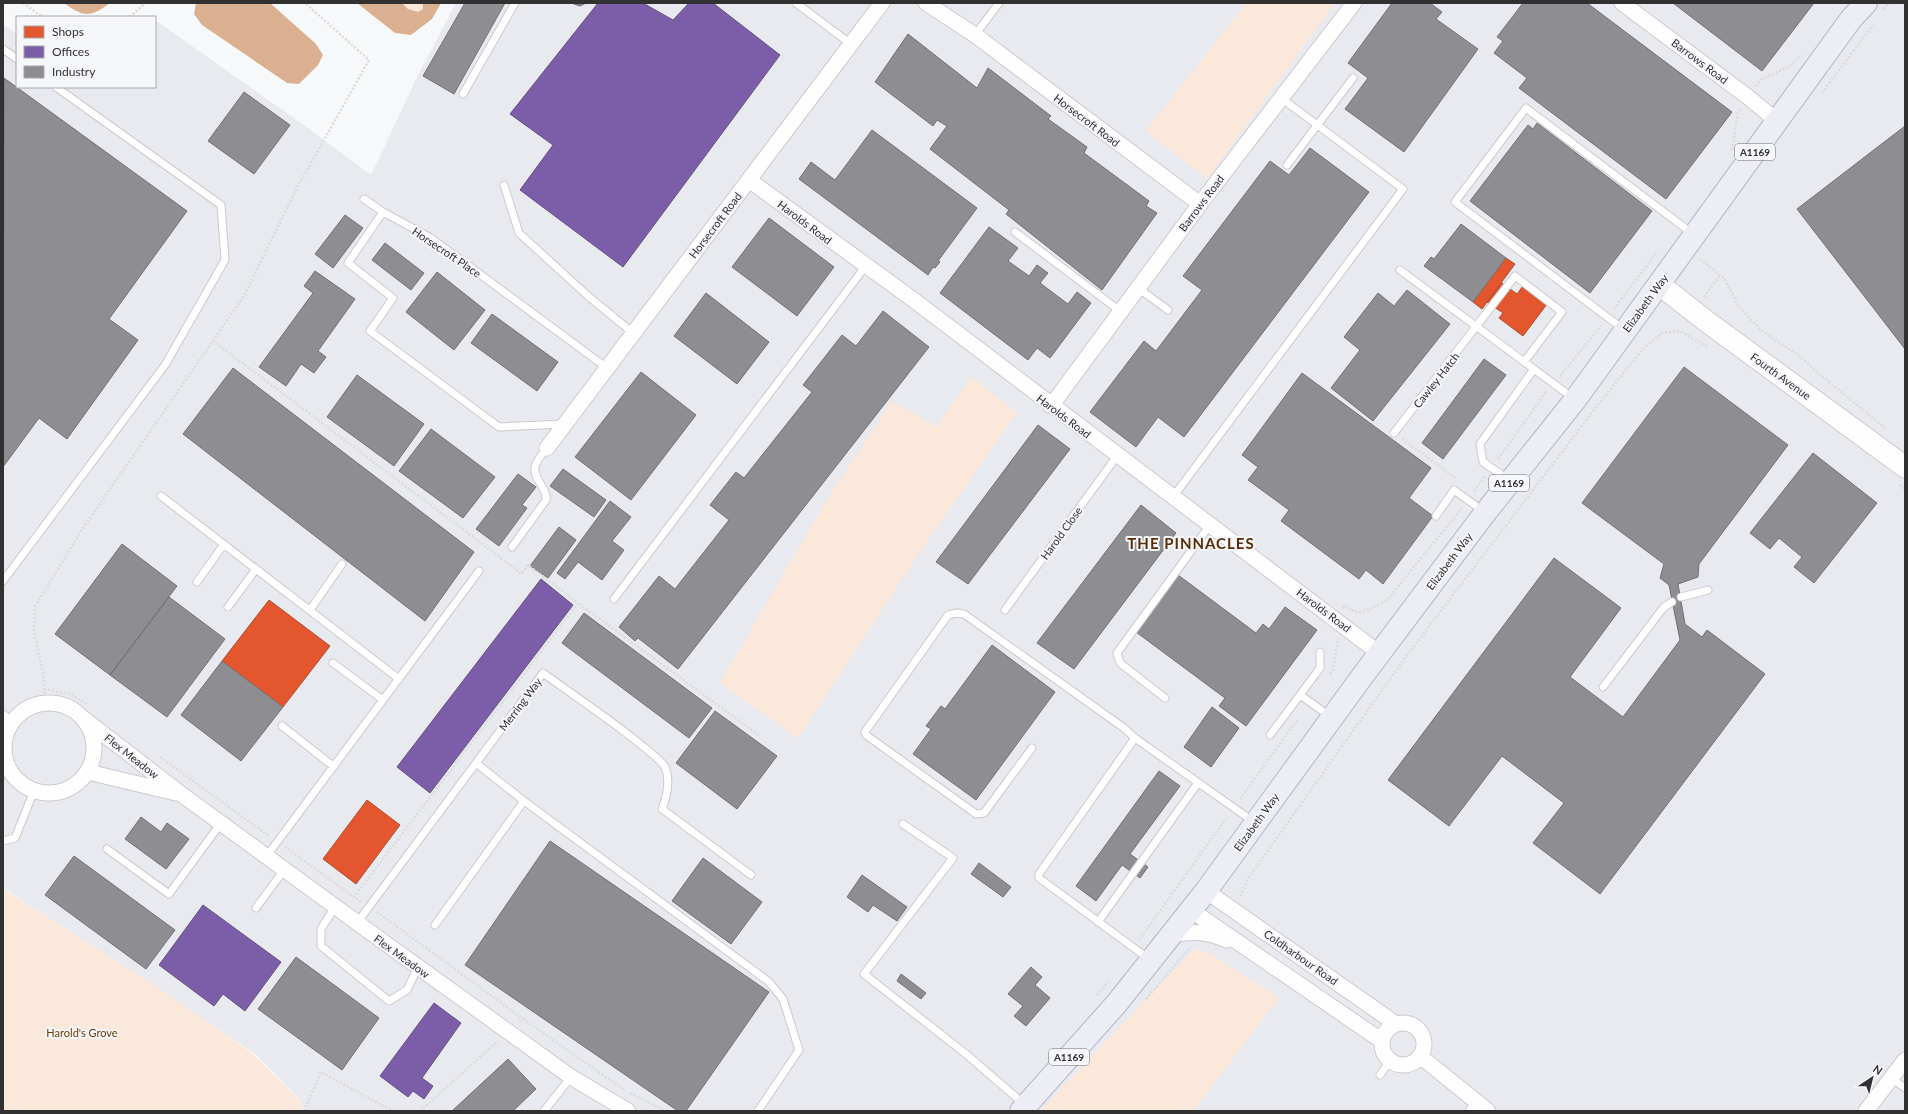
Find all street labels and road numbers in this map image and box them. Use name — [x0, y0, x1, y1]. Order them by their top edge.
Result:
street label: Barrows Road — [1669, 36, 1731, 86]
street label: Horsecroft Road — [1052, 91, 1122, 149]
road number: A1169 — [1735, 144, 1775, 160]
street label: Barrows Road — [1176, 172, 1226, 234]
street label: Horsecroft Road — [686, 190, 744, 260]
street label: Harolds Road — [775, 197, 835, 247]
street label: Horsecroft Place — [410, 224, 484, 280]
street label: Elizabeth Way — [1620, 271, 1671, 335]
street label: Cawley Hatch — [1410, 350, 1462, 410]
street label: Fourth Avenue — [1748, 350, 1814, 402]
street label: Harolds Road — [1034, 391, 1094, 441]
road number: A1169 — [1489, 475, 1529, 491]
street label: Harold Close — [1038, 504, 1085, 562]
street label: Elizabeth Way — [1423, 530, 1475, 592]
street label: Harolds Road — [1294, 585, 1354, 635]
street label: Merring Way — [496, 675, 544, 733]
street label: Flex Meadow — [102, 731, 162, 781]
street label: Elizabeth Way — [1231, 790, 1282, 854]
street label: Coldharbour Road — [1261, 927, 1341, 987]
street label: Flex Meadow — [372, 932, 432, 981]
road number: A1169 — [1049, 1049, 1089, 1065]

